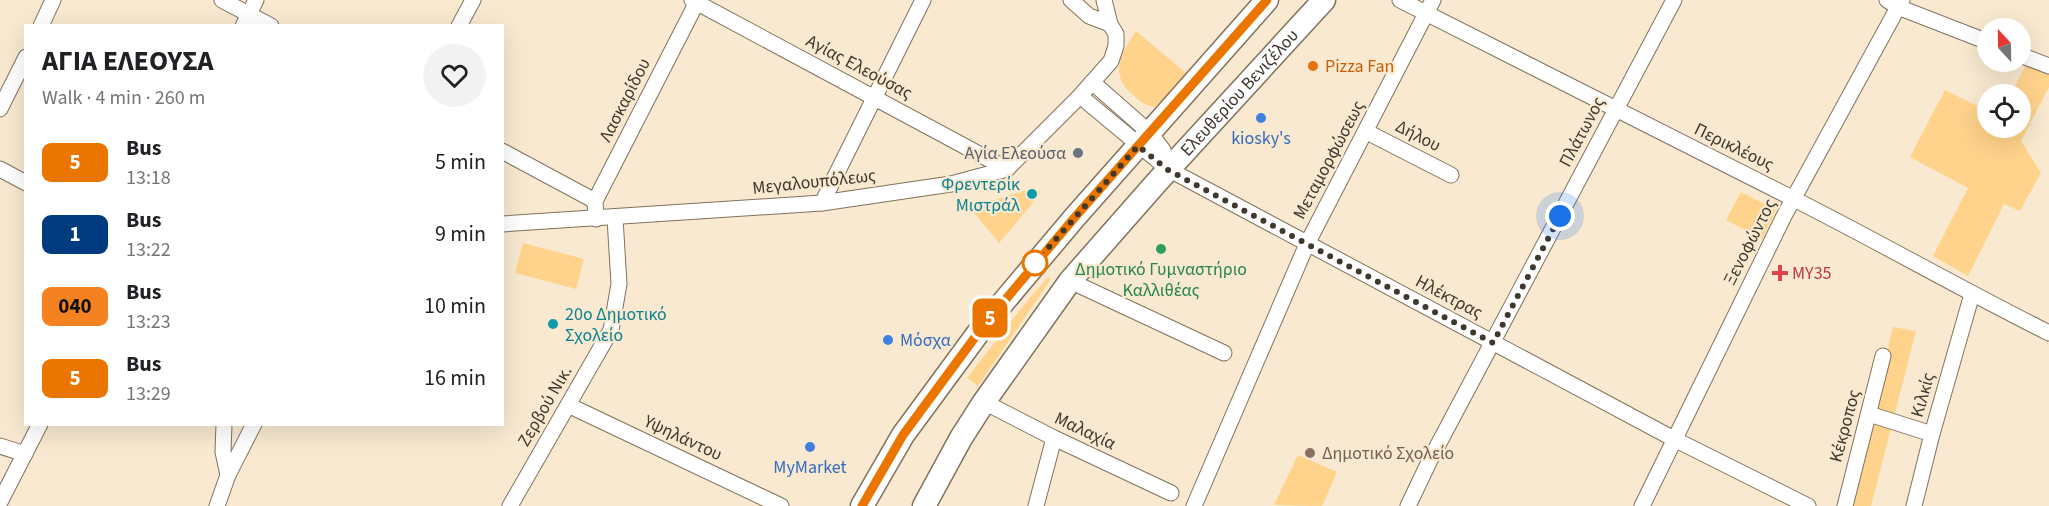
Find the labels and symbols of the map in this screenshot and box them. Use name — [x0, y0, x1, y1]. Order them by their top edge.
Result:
north arrow — [1977, 18, 2031, 72]
street label: Ελευθερίου Βενιζέλου — [1174, 23, 1304, 162]
street label: Αγίας Ελεούσας — [801, 28, 917, 106]
street label: Λασκαρίδου — [593, 54, 657, 146]
place label: Pizza Fan — [1325, 54, 1394, 79]
marker: Pizza Fan — [1306, 59, 1320, 73]
street label: Πλάτωνος — [1553, 92, 1611, 172]
street label: Μεταμορφώσεως — [1287, 96, 1371, 224]
marker: kiosky's — [1254, 111, 1268, 125]
street label: Δήλου — [1391, 114, 1445, 158]
street label: Περικλέους — [1690, 117, 1778, 177]
place label: kiosky's — [1231, 126, 1291, 151]
place label: Αγία Ελεούσα — [964, 141, 1066, 166]
marker: Αγία Ελεούσα — [1071, 146, 1085, 160]
street label: Μεγαλουπόλεως — [751, 163, 877, 201]
place label: Φρεντερίκ Μιστράλ — [941, 172, 1020, 218]
marker: Φρεντερίκ Μιστράλ — [1025, 187, 1039, 201]
street label: Ξενοφώντος — [1718, 194, 1783, 289]
your location — [1545, 201, 1575, 231]
marker: Δημοτικό Γυμναστήριο Καλλιθέας — [1154, 242, 1168, 256]
unlabelled marker — [1022, 250, 1048, 276]
place label: Δημοτικό Γυμναστήριο Καλλιθέας — [1075, 257, 1247, 303]
place label: MY35 — [1792, 261, 1832, 286]
marker: MY35 — [1773, 266, 1787, 280]
street label: Ηλέκτρας — [1411, 269, 1487, 325]
line badge: 5 — [970, 298, 1010, 338]
place label: 20ο Δημοτικό Σχολείο — [565, 302, 667, 348]
marker: 20ο Δημοτικό Σχολείο — [546, 317, 560, 331]
place label: Μόσχα — [900, 328, 951, 353]
marker: Μόσχα — [881, 333, 895, 347]
street label: Ζερβού Νικ. — [512, 361, 578, 451]
street label: Κιλκίς — [1905, 370, 1941, 420]
street label: Κέκροπος — [1823, 387, 1867, 465]
street label: Μαλαχία — [1050, 406, 1120, 456]
street label: Υψηλάντου — [639, 409, 726, 467]
marker: MyMarket — [803, 440, 817, 454]
place label: Δημοτικό Σχολείο — [1322, 441, 1454, 466]
marker: Δημοτικό Σχολείο — [1303, 446, 1317, 460]
place label: MyMarket — [773, 455, 847, 480]

